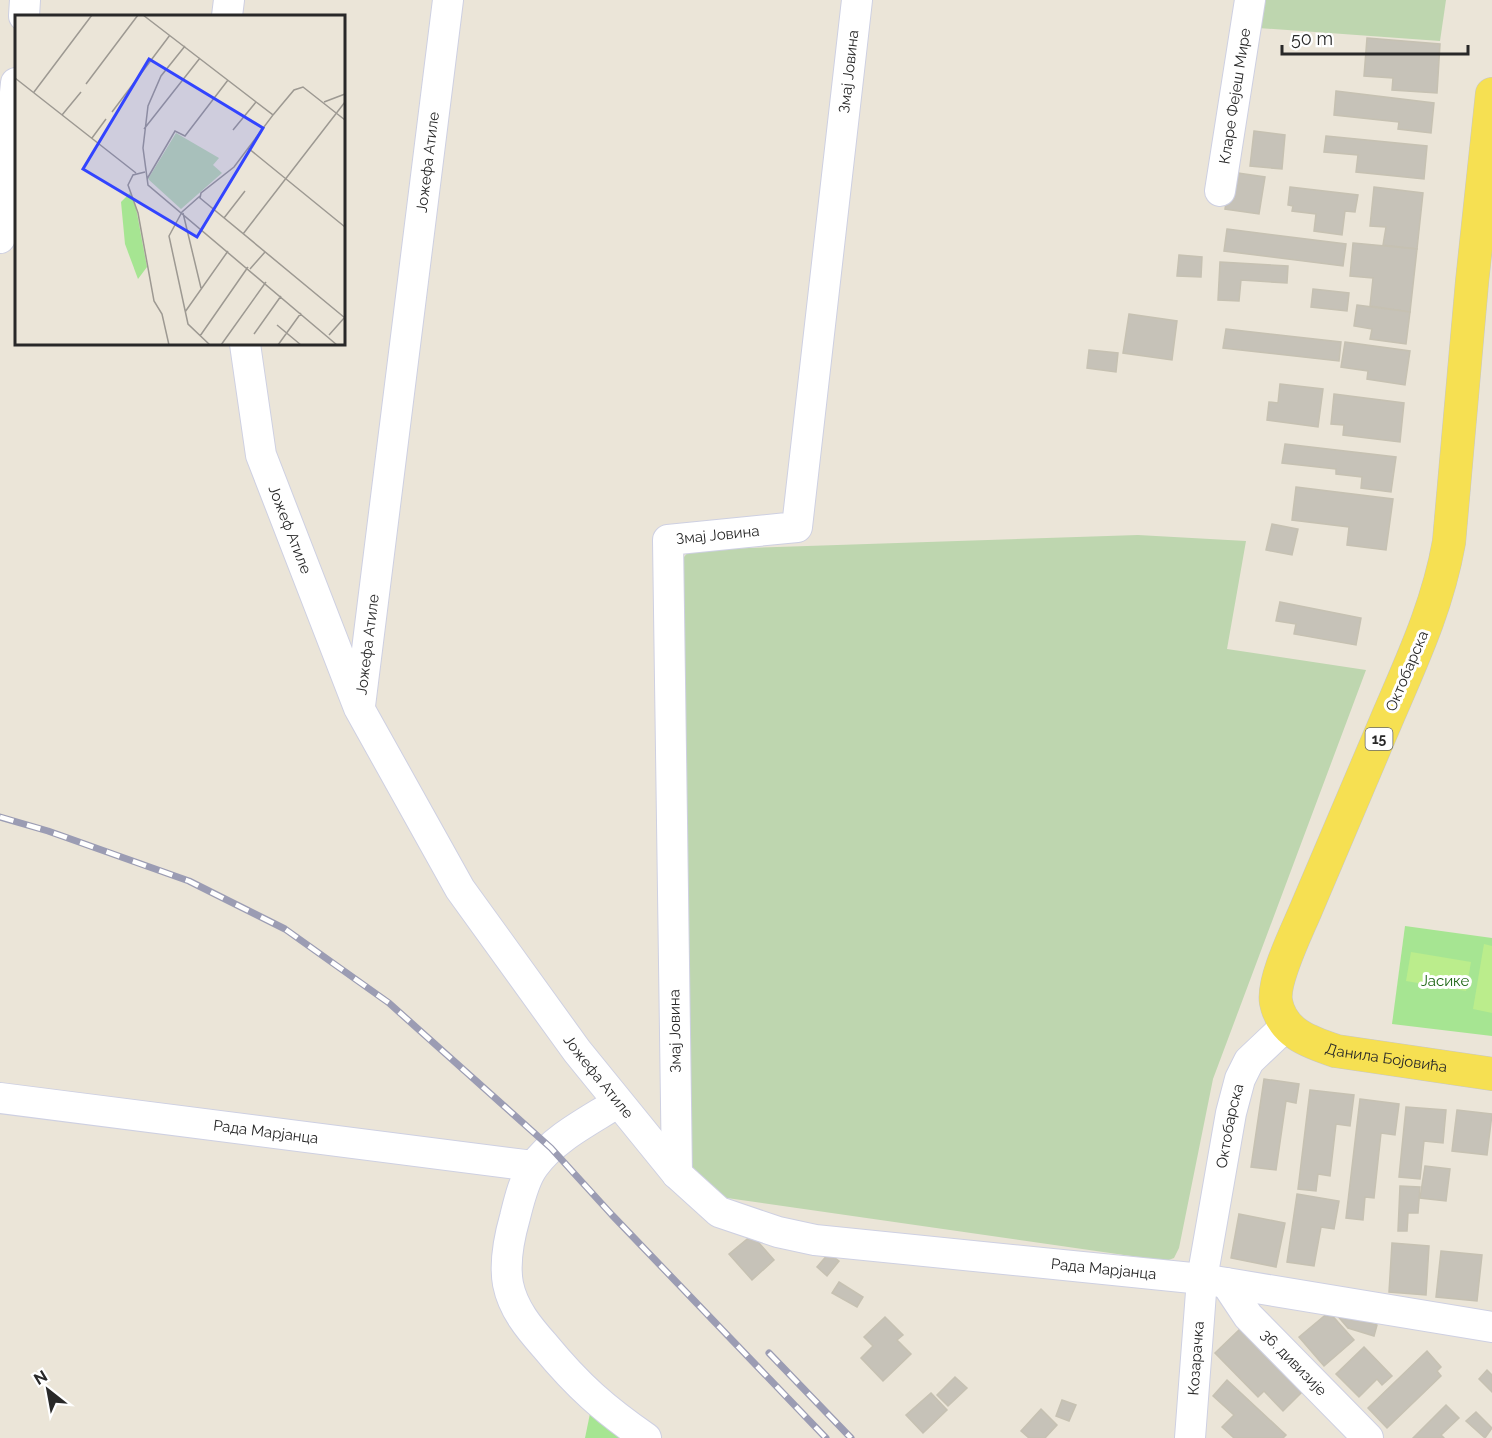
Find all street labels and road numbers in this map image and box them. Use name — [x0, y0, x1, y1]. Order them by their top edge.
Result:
street label: Кларе Фејеш Мире — [1215, 27, 1254, 165]
street label: Змај Јовина — [835, 29, 863, 114]
street label: Јожефа Атиле — [413, 110, 443, 214]
street label: Јожеф Атиле — [265, 483, 315, 576]
street label: Змај Јовина — [675, 522, 760, 548]
street label: Јожефа Атиле — [352, 593, 383, 696]
street label: Октобарска — [1382, 628, 1432, 714]
road number: 15 — [1366, 728, 1392, 750]
street label: Змај Јовина — [665, 989, 685, 1073]
street label: Јожефа Атиле — [560, 1032, 637, 1122]
street label: Данила Бојовића — [1323, 1039, 1448, 1076]
street label: Октобарска — [1213, 1082, 1247, 1170]
street label: Рада Марјанца — [212, 1116, 320, 1148]
street label: Рада Марјанца — [1050, 1255, 1157, 1283]
street label: Козарачка — [1184, 1321, 1208, 1396]
street label: 36. дивизије — [1257, 1325, 1331, 1400]

